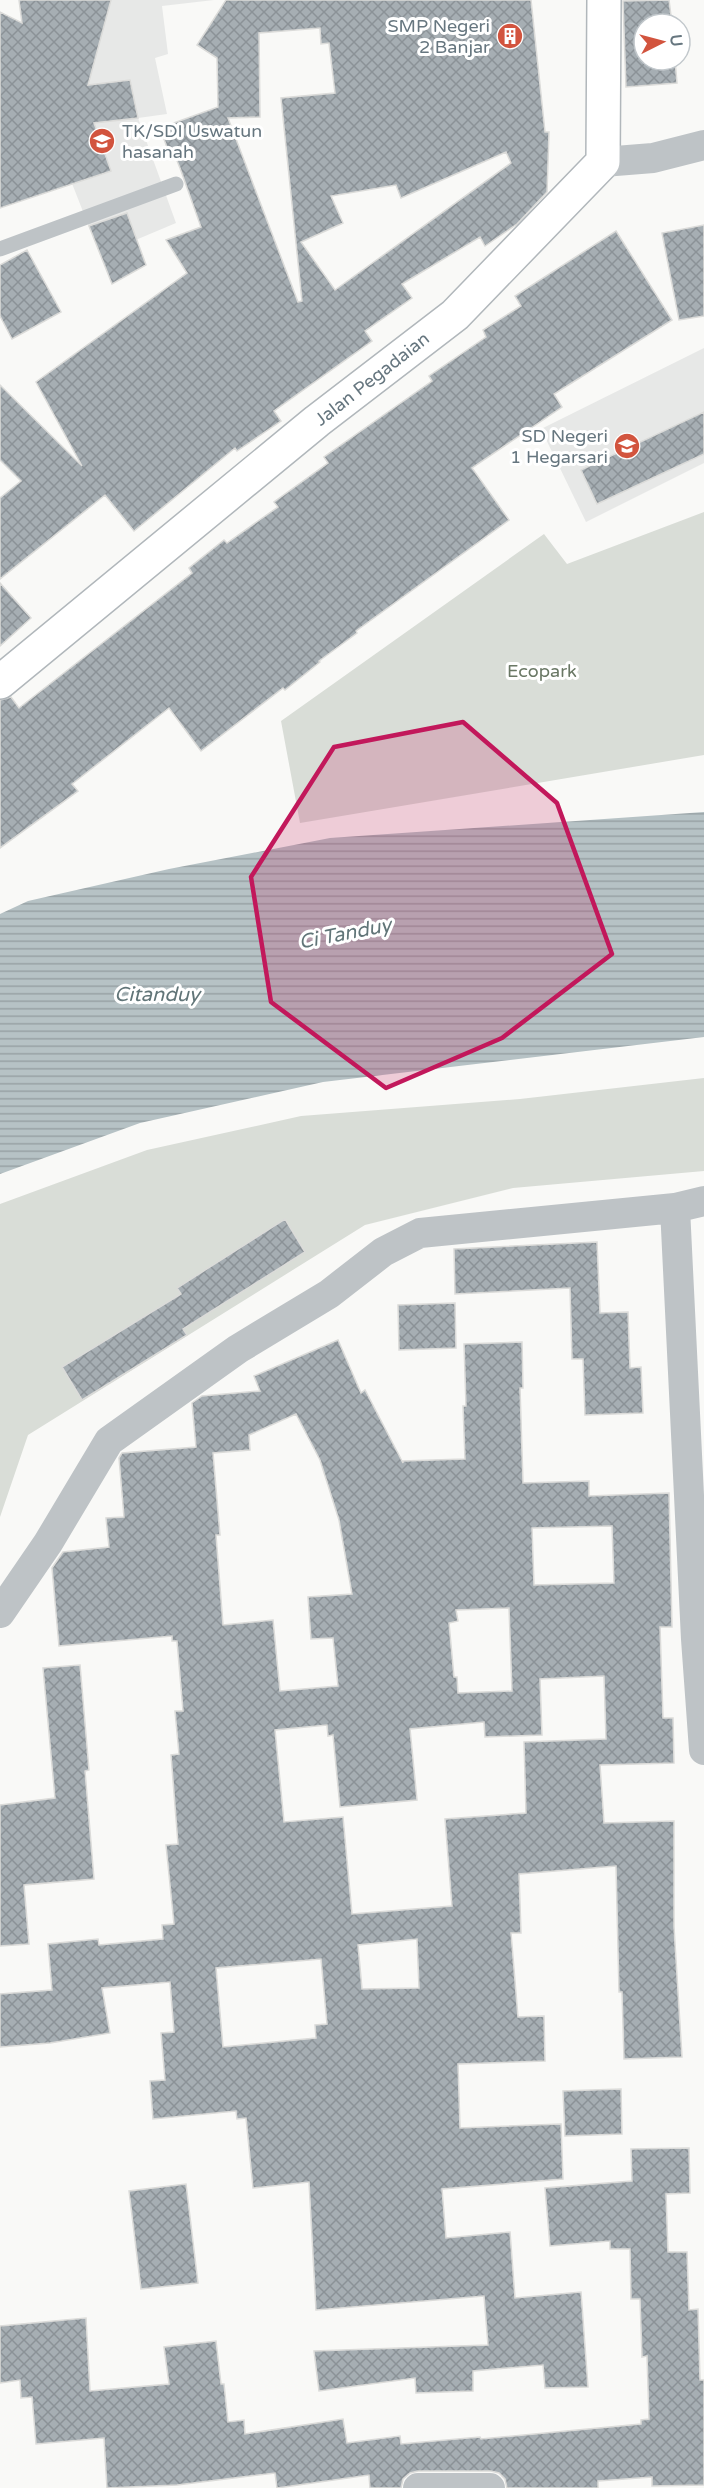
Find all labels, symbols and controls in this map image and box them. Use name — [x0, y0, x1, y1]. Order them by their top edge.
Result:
north arrow — [632, 12, 692, 72]
place label: SMP Negeri 2 Banjar — [387, 15, 490, 58]
building icon: SMP Negeri 2 Banjar — [495, 21, 525, 51]
text: U — [665, 33, 687, 48]
place label: TK/SDI Uswatun hasanah — [122, 120, 262, 163]
school or university icon: TK/SDI Uswatun hasanah — [87, 126, 117, 156]
street label: Jalan Pegadaian — [310, 327, 434, 431]
place label: SD Negeri 1 Hegarsari — [510, 425, 608, 468]
school or university icon: SD Negeri 1 Hegarsari — [612, 431, 642, 461]
park label: Ecopark — [507, 660, 577, 682]
water label: Ci Tanduy — [297, 913, 395, 955]
water label: Citanduy — [114, 983, 202, 1007]

